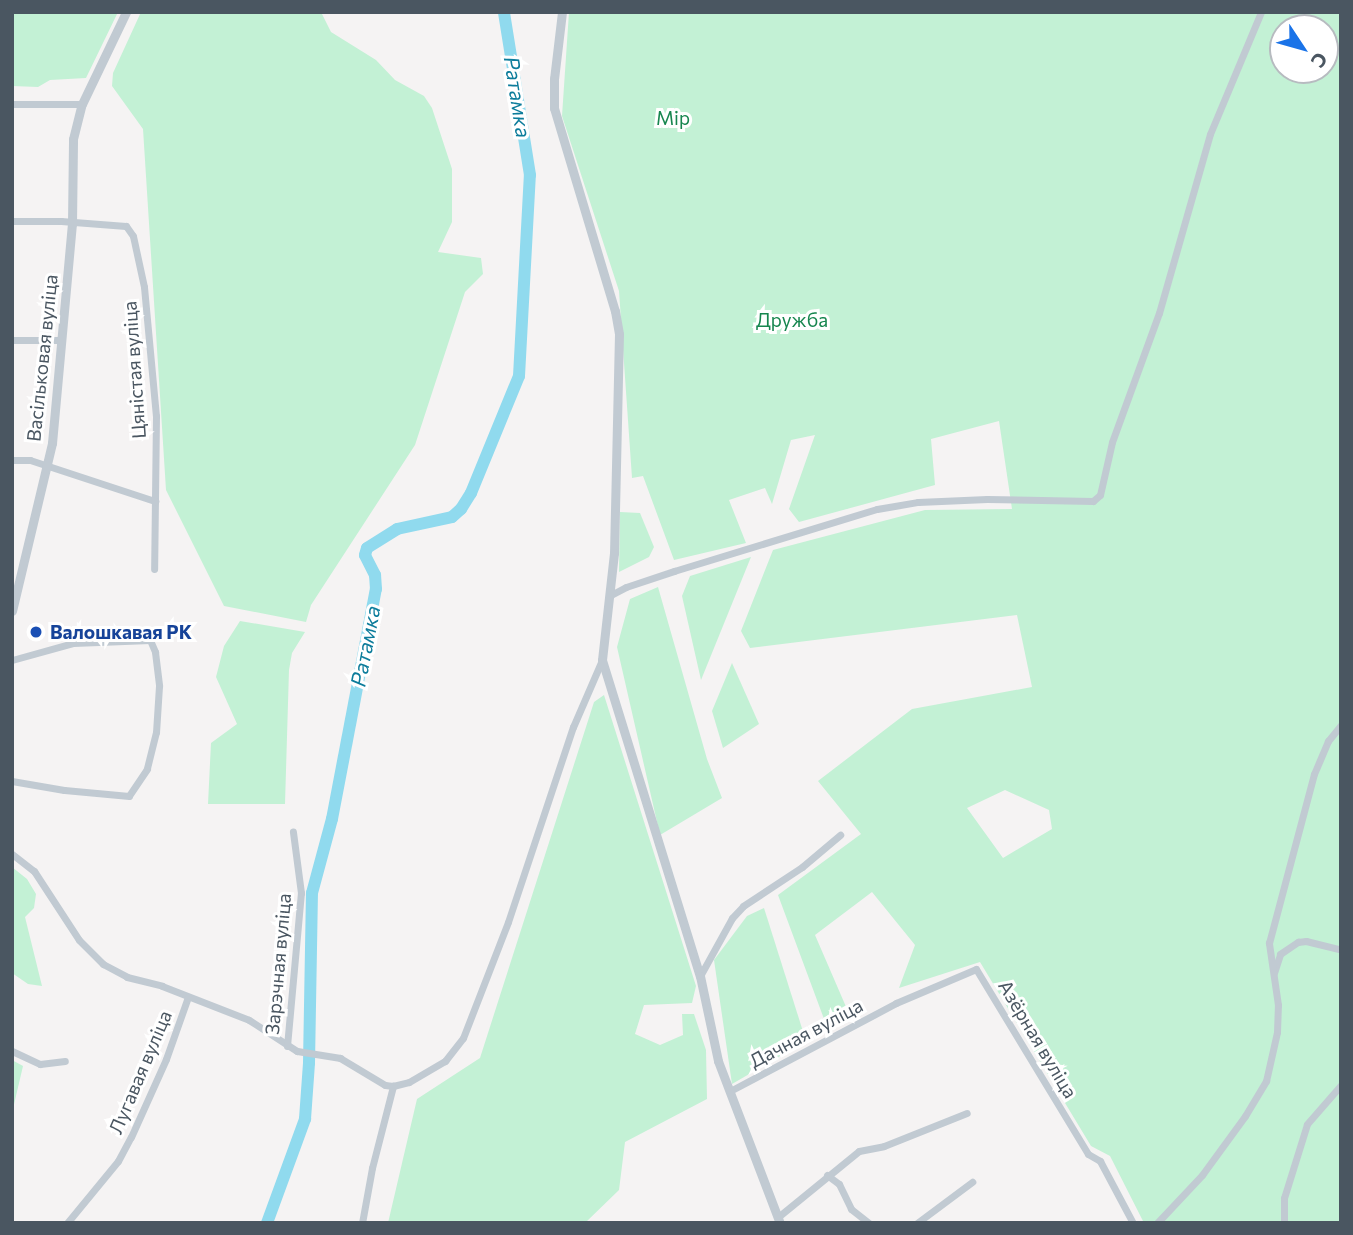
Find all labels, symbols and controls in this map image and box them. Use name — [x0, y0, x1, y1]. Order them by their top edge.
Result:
north arrow — [1269, 14, 1339, 84]
text: С — [1307, 48, 1333, 72]
water label: Ратамка — [499, 55, 537, 139]
park label: Мір — [656, 107, 690, 129]
street label: Васільковая вуліца — [22, 273, 62, 443]
street label: Цяністая вуліца — [118, 300, 150, 440]
park label: Дружба — [756, 309, 828, 331]
water label: Ратамка — [345, 603, 385, 689]
place label: Валошкавая РК — [50, 621, 192, 643]
marker: Валошкавая РК — [28, 624, 44, 640]
street label: Зарэчная вуліца — [260, 892, 296, 1036]
street label: Азёрная вуліца — [994, 976, 1082, 1102]
street label: Дачная вуліца — [745, 994, 867, 1072]
street label: Лугавая вуліца — [104, 1007, 176, 1137]

